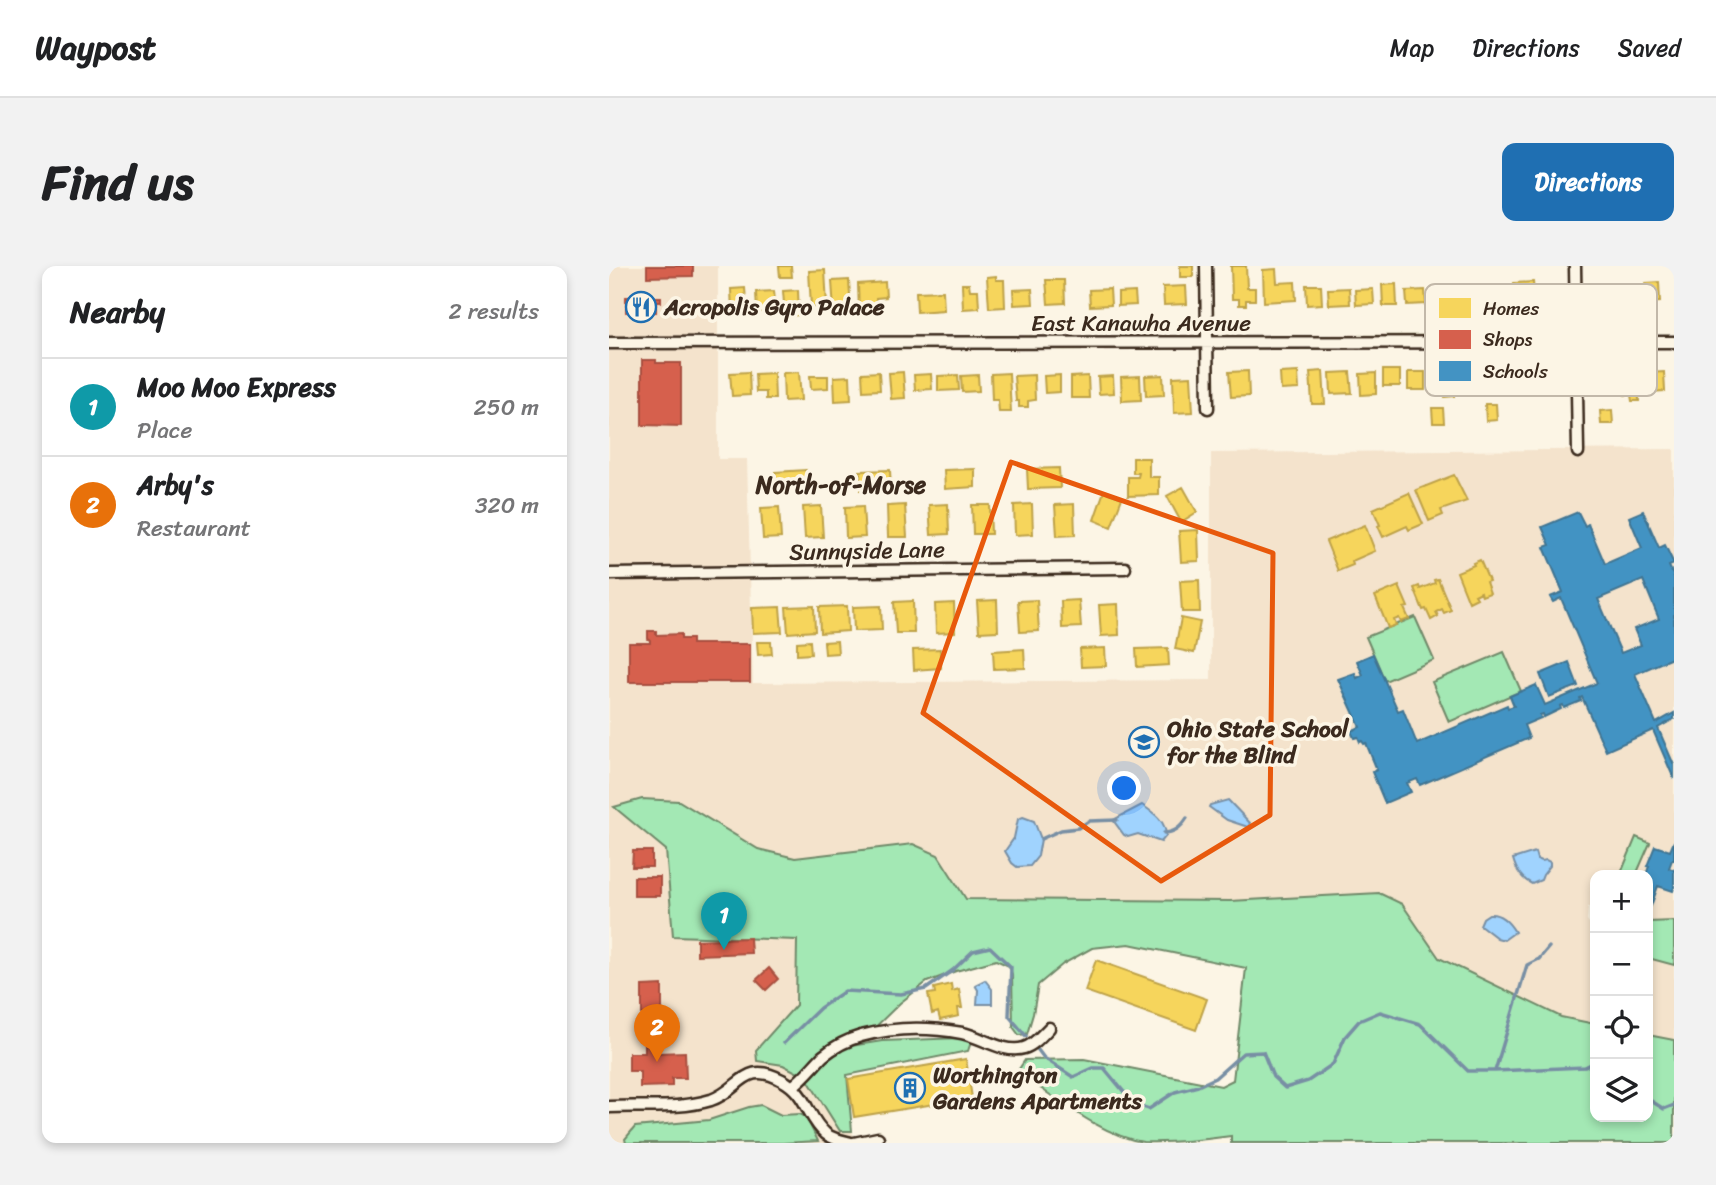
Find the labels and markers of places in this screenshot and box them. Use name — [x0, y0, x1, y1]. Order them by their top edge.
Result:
place label: Acropolis Gyro Palace — [663, 287, 885, 328]
restaurant icon: Acropolis Gyro Palace — [624, 290, 658, 324]
place label: Ohio State School for the Blind — [1167, 709, 1350, 776]
school or university icon: Ohio State School for the Blind — [1127, 725, 1161, 759]
pin: 1 — [701, 892, 747, 950]
pin: 2 — [634, 1004, 680, 1062]
place label: Worthington Gardens Apartments — [932, 1055, 1143, 1122]
building icon: Worthington Gardens Apartments — [893, 1071, 927, 1105]

